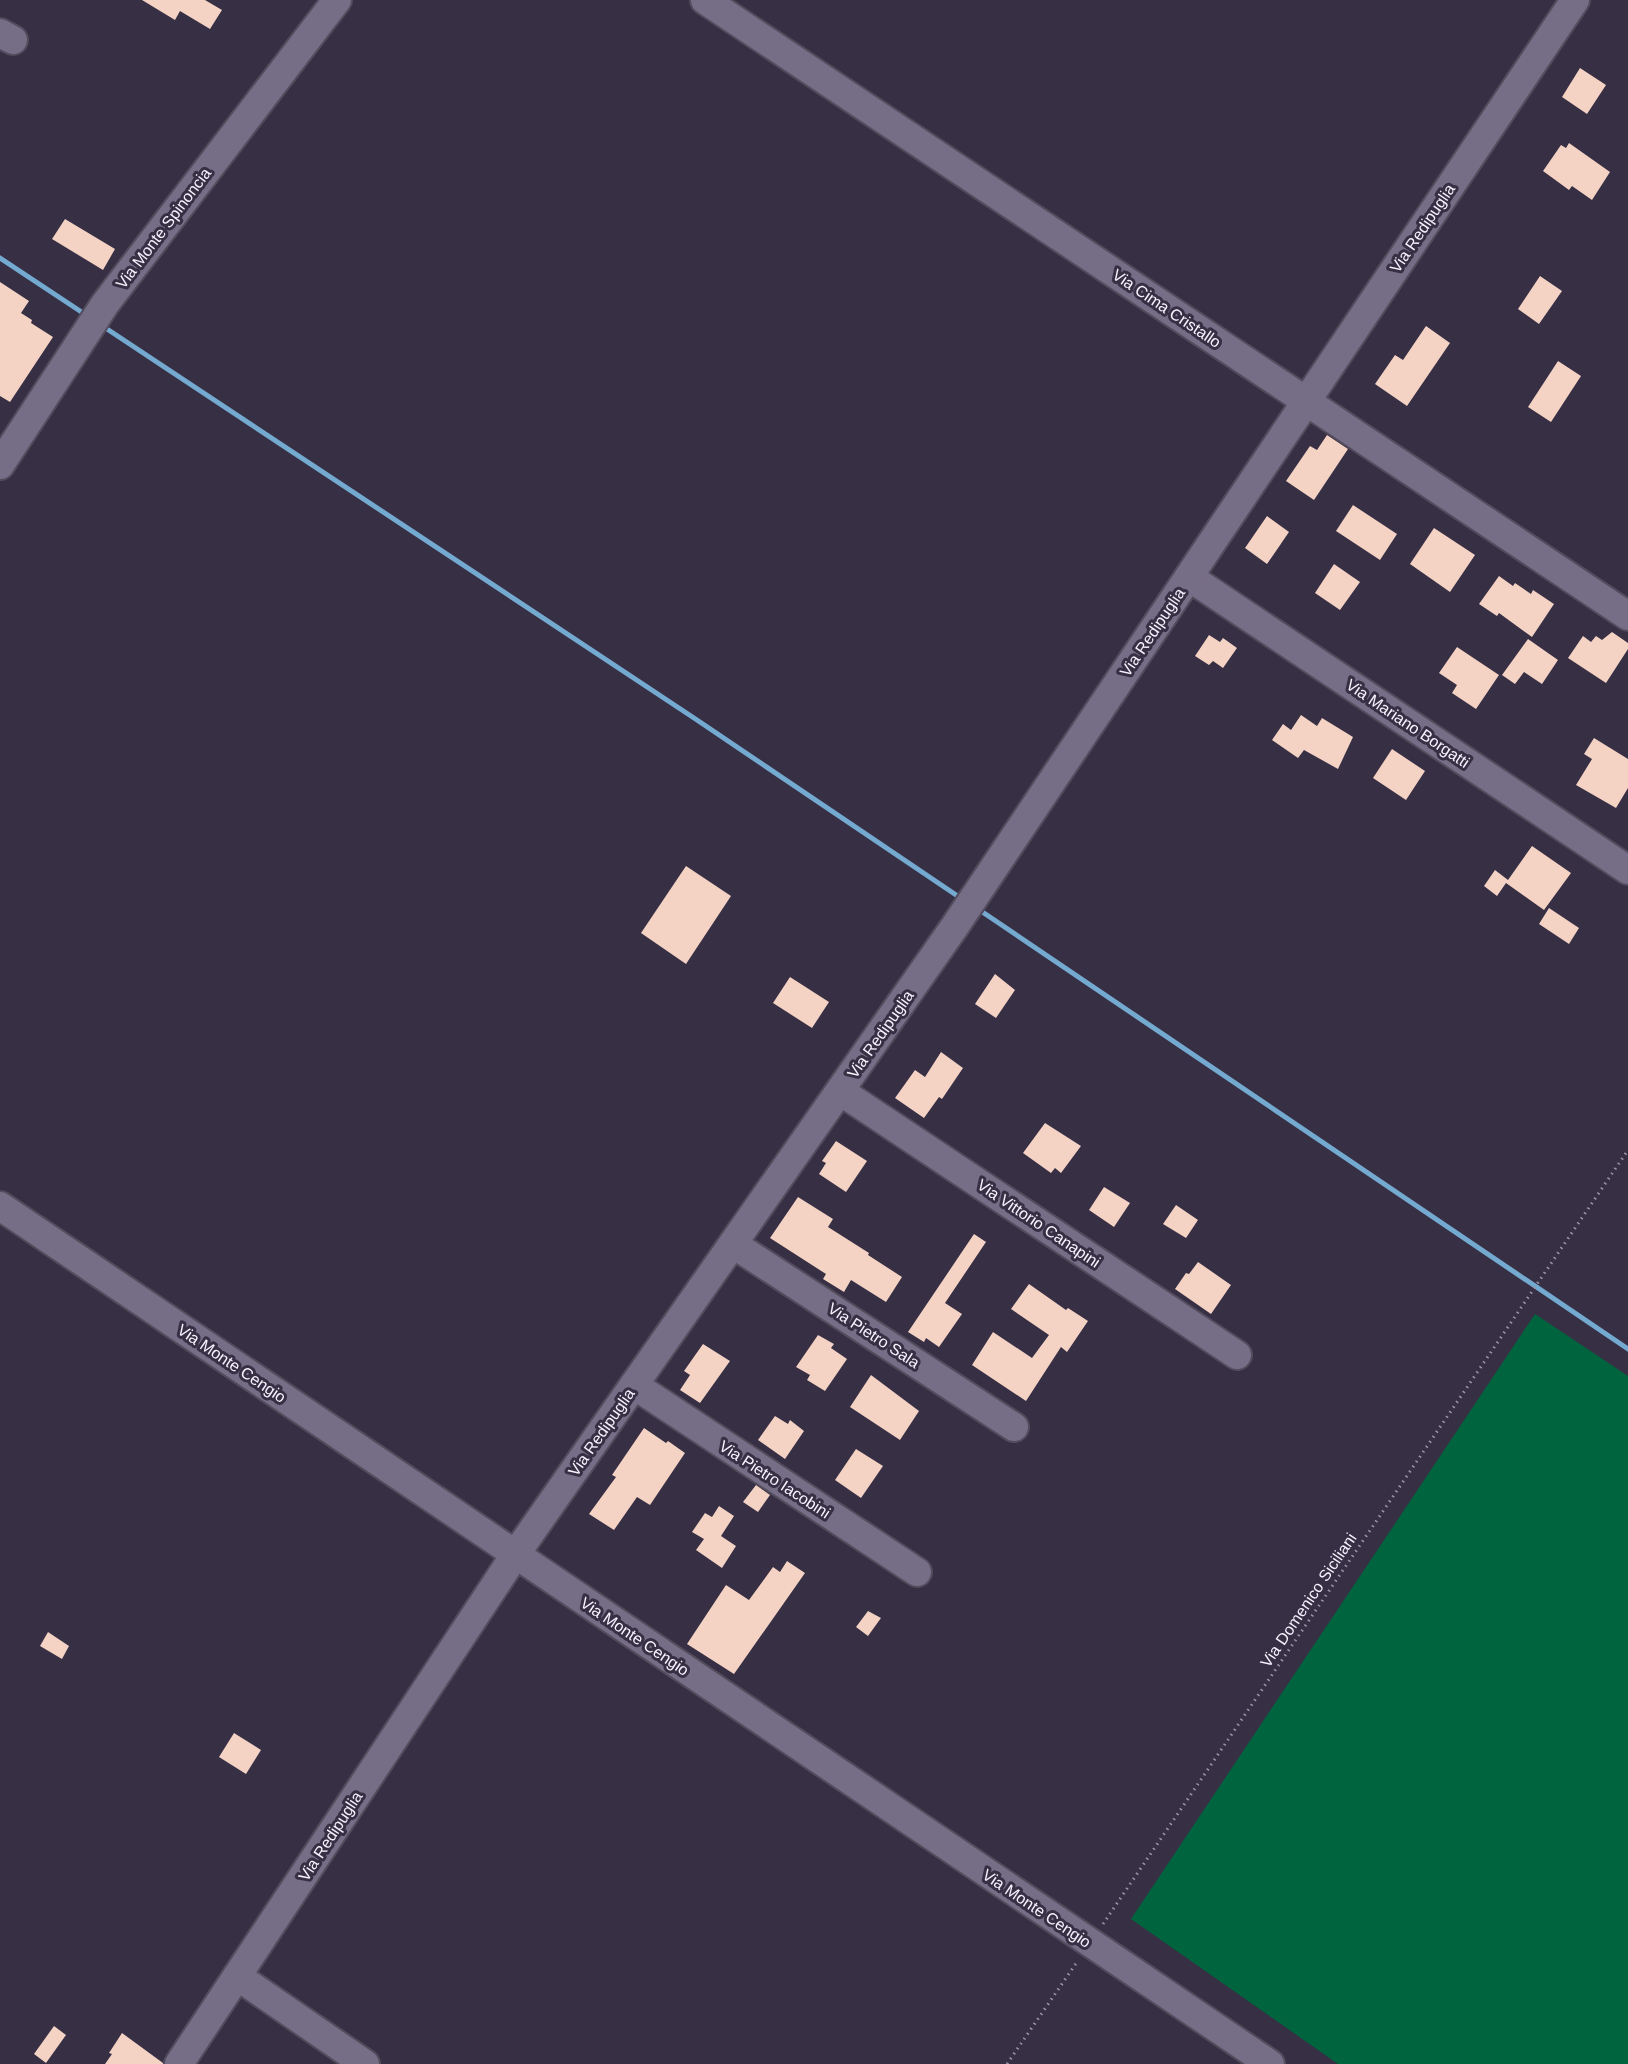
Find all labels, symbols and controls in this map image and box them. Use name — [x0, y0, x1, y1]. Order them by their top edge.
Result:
street label: Via Monte Spinoncia — [113, 165, 214, 292]
street label: Via Redipuglia — [1387, 181, 1458, 276]
street label: Via Cima Cristallo — [1109, 266, 1224, 351]
street label: Via Redipuglia — [1117, 585, 1188, 680]
street label: Via Mariano Borgatti — [1343, 676, 1472, 771]
street label: Via Redipuglia — [844, 987, 917, 1081]
street label: Via Vittorio Canapini — [974, 1176, 1103, 1271]
street label: Via Pietro Sala — [825, 1300, 923, 1371]
street label: Via Monte Cengio — [174, 1321, 289, 1406]
street label: Via Redipuglia — [565, 1385, 638, 1479]
street label: Via Pietro Iacobini — [716, 1437, 833, 1522]
street label: Via Domenico Siciliani — [1257, 1530, 1360, 1671]
street label: Via Monte Cengio — [577, 1594, 692, 1679]
street label: Via Redipuglia — [295, 1788, 366, 1884]
street label: Via Monte Cengio — [979, 1866, 1094, 1951]

